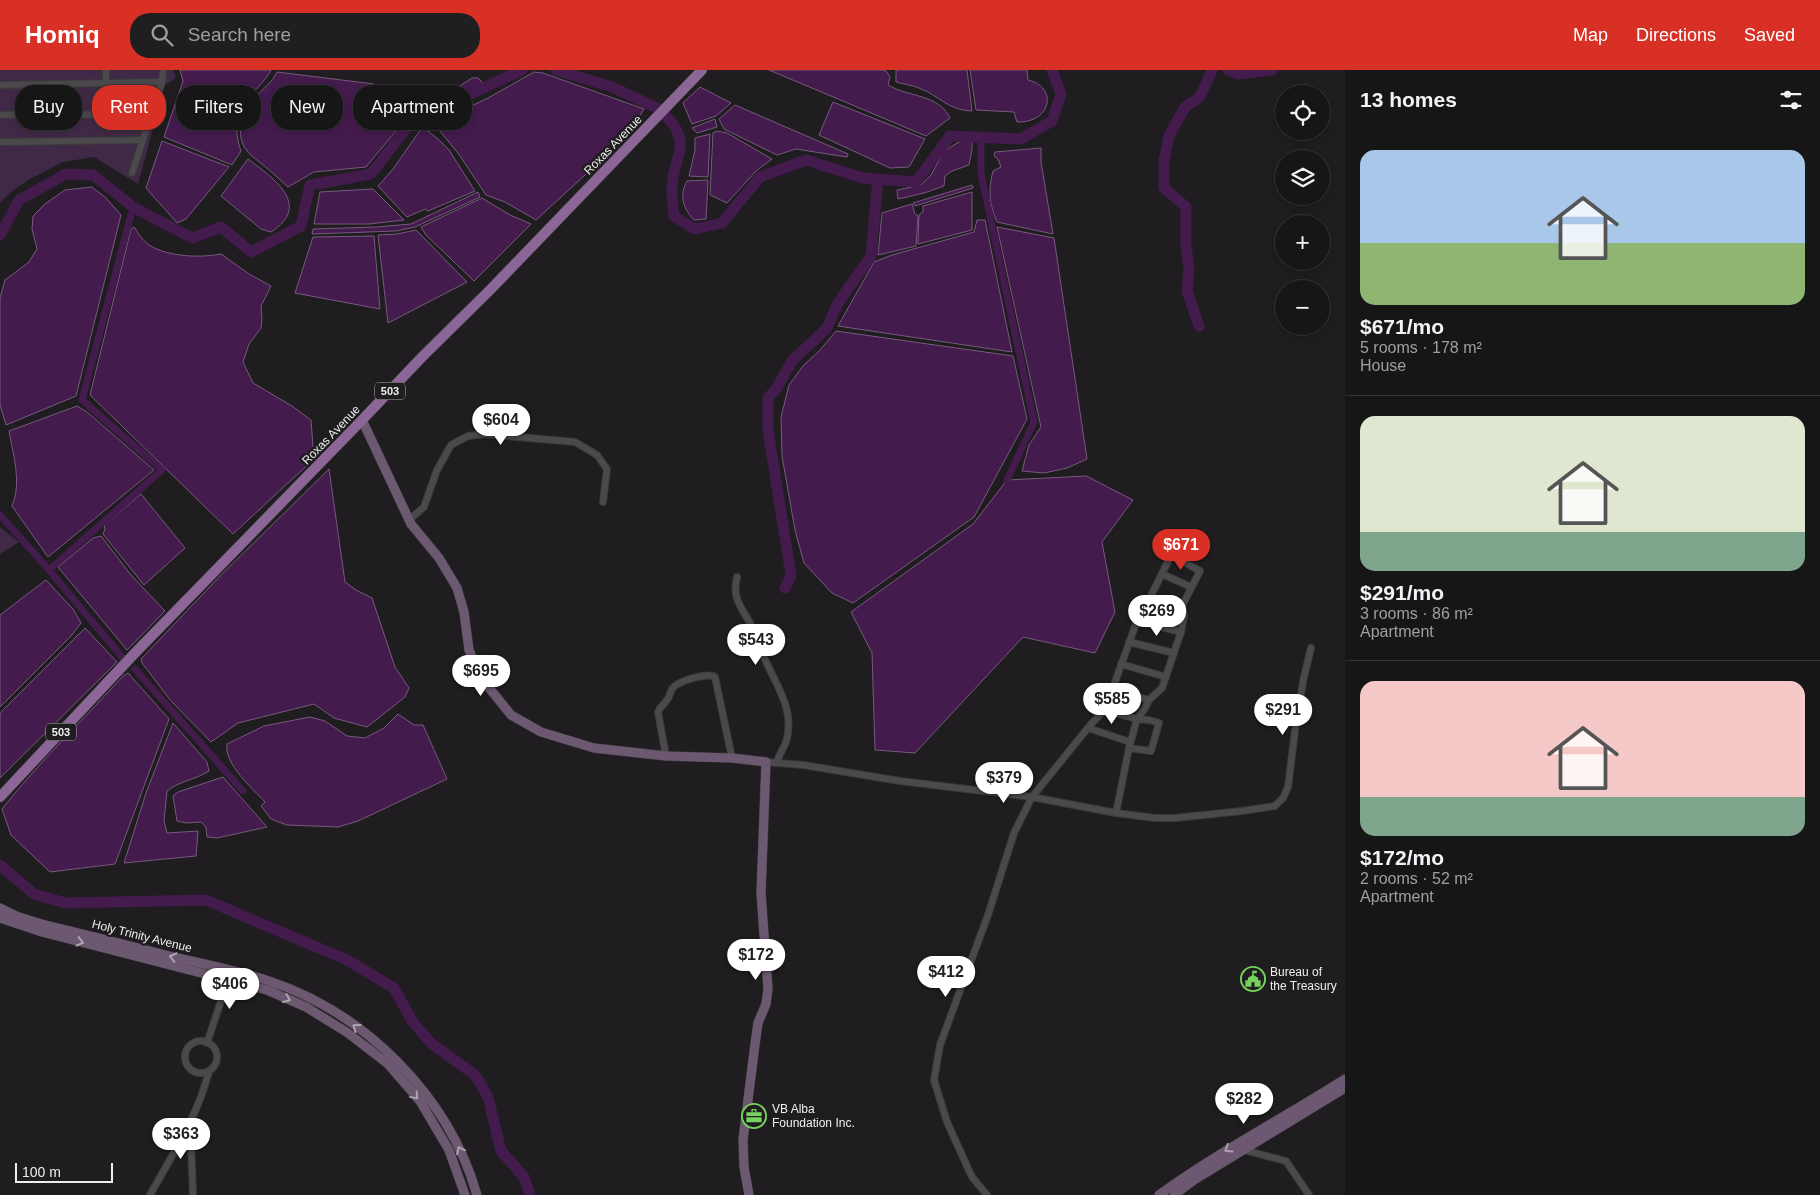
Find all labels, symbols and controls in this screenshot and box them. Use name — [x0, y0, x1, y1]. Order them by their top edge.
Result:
search box — [130, 13, 480, 58]
text: Homiq — [25, 21, 100, 48]
icon: search — [148, 21, 176, 49]
text: Search here — [188, 24, 291, 45]
text: Map — [1573, 25, 1608, 45]
text: Directions — [1636, 25, 1716, 45]
text: Saved — [1744, 25, 1795, 45]
chip: Buy — [15, 85, 82, 130]
chip: Rent — [92, 85, 166, 130]
chip: Filters — [176, 85, 261, 130]
chip: New — [271, 85, 343, 130]
chip: Apartment — [353, 85, 472, 130]
map controls — [1275, 85, 1330, 335]
button: locate — [1275, 85, 1330, 140]
icon: filters — [1777, 86, 1805, 114]
text: 13 homes — [1360, 88, 1457, 111]
street label: Roxas Avenue — [581, 112, 645, 178]
button: layers — [1275, 150, 1330, 205]
icon: home — [1538, 183, 1628, 273]
button: + — [1275, 215, 1330, 270]
button: − — [1275, 280, 1330, 335]
text: $671/mo — [1360, 315, 1444, 338]
text: 5 rooms · 178 m² — [1360, 339, 1482, 356]
text: House — [1360, 357, 1406, 374]
road number: 503 — [375, 382, 405, 400]
street label: Roxas Avenue — [299, 402, 363, 468]
pin: $604 — [471, 404, 531, 446]
text: $604 — [483, 411, 519, 428]
icon: home — [1538, 448, 1628, 538]
pin: $671 — [1151, 528, 1211, 571]
text: $671 — [1163, 536, 1199, 553]
text: $291/mo — [1360, 581, 1444, 604]
pin: $269 — [1127, 594, 1187, 637]
text: $269 — [1139, 602, 1175, 619]
text: 3 rooms · 86 m² — [1360, 605, 1473, 622]
text: Apartment — [1360, 623, 1434, 640]
pin: $543 — [726, 624, 786, 666]
text: $543 — [738, 631, 774, 648]
pin: $695 — [451, 654, 511, 697]
text: $695 — [463, 662, 499, 679]
pin: $585 — [1082, 682, 1142, 725]
text: $585 — [1094, 690, 1130, 707]
pin: $291 — [1253, 694, 1313, 736]
text: $291 — [1265, 701, 1301, 718]
icon: home — [1538, 713, 1628, 803]
road number: 503 — [46, 724, 76, 740]
pin: $379 — [974, 762, 1034, 804]
text: $379 — [986, 769, 1022, 786]
text: $172/mo — [1360, 846, 1444, 869]
text: 2 rooms · 52 m² — [1360, 870, 1473, 887]
text: Apartment — [1360, 888, 1434, 905]
street label: Holy Trinity Avenue — [91, 917, 194, 955]
one-way arrow — [76, 936, 84, 947]
pin: $172 — [726, 938, 786, 981]
text: $172 — [738, 946, 774, 963]
one-way arrow — [169, 952, 178, 963]
pin: $412 — [916, 956, 976, 998]
text: $412 — [928, 963, 964, 980]
place label: Bureau of the Treasury — [1270, 965, 1337, 993]
public building icon: Bureau of the Treasury — [1240, 966, 1266, 992]
pin: $406 — [200, 968, 260, 1010]
text: $406 — [212, 975, 248, 992]
one-way arrow — [282, 992, 291, 1003]
one-way arrow — [352, 1024, 362, 1033]
pin: $282 — [1214, 1082, 1274, 1125]
one-way arrow — [410, 1090, 419, 1099]
text: $282 — [1226, 1090, 1262, 1107]
place label: VB Alba Foundation Inc. — [772, 1102, 855, 1130]
office icon: VB Alba Foundation Inc. — [741, 1103, 767, 1129]
pin: $363 — [151, 1118, 211, 1160]
text: $363 — [163, 1125, 199, 1142]
one-way arrow — [1225, 1143, 1234, 1153]
one-way arrow — [456, 1146, 466, 1155]
scale bar — [15, 1160, 112, 1183]
text: 100 m — [22, 1164, 61, 1180]

